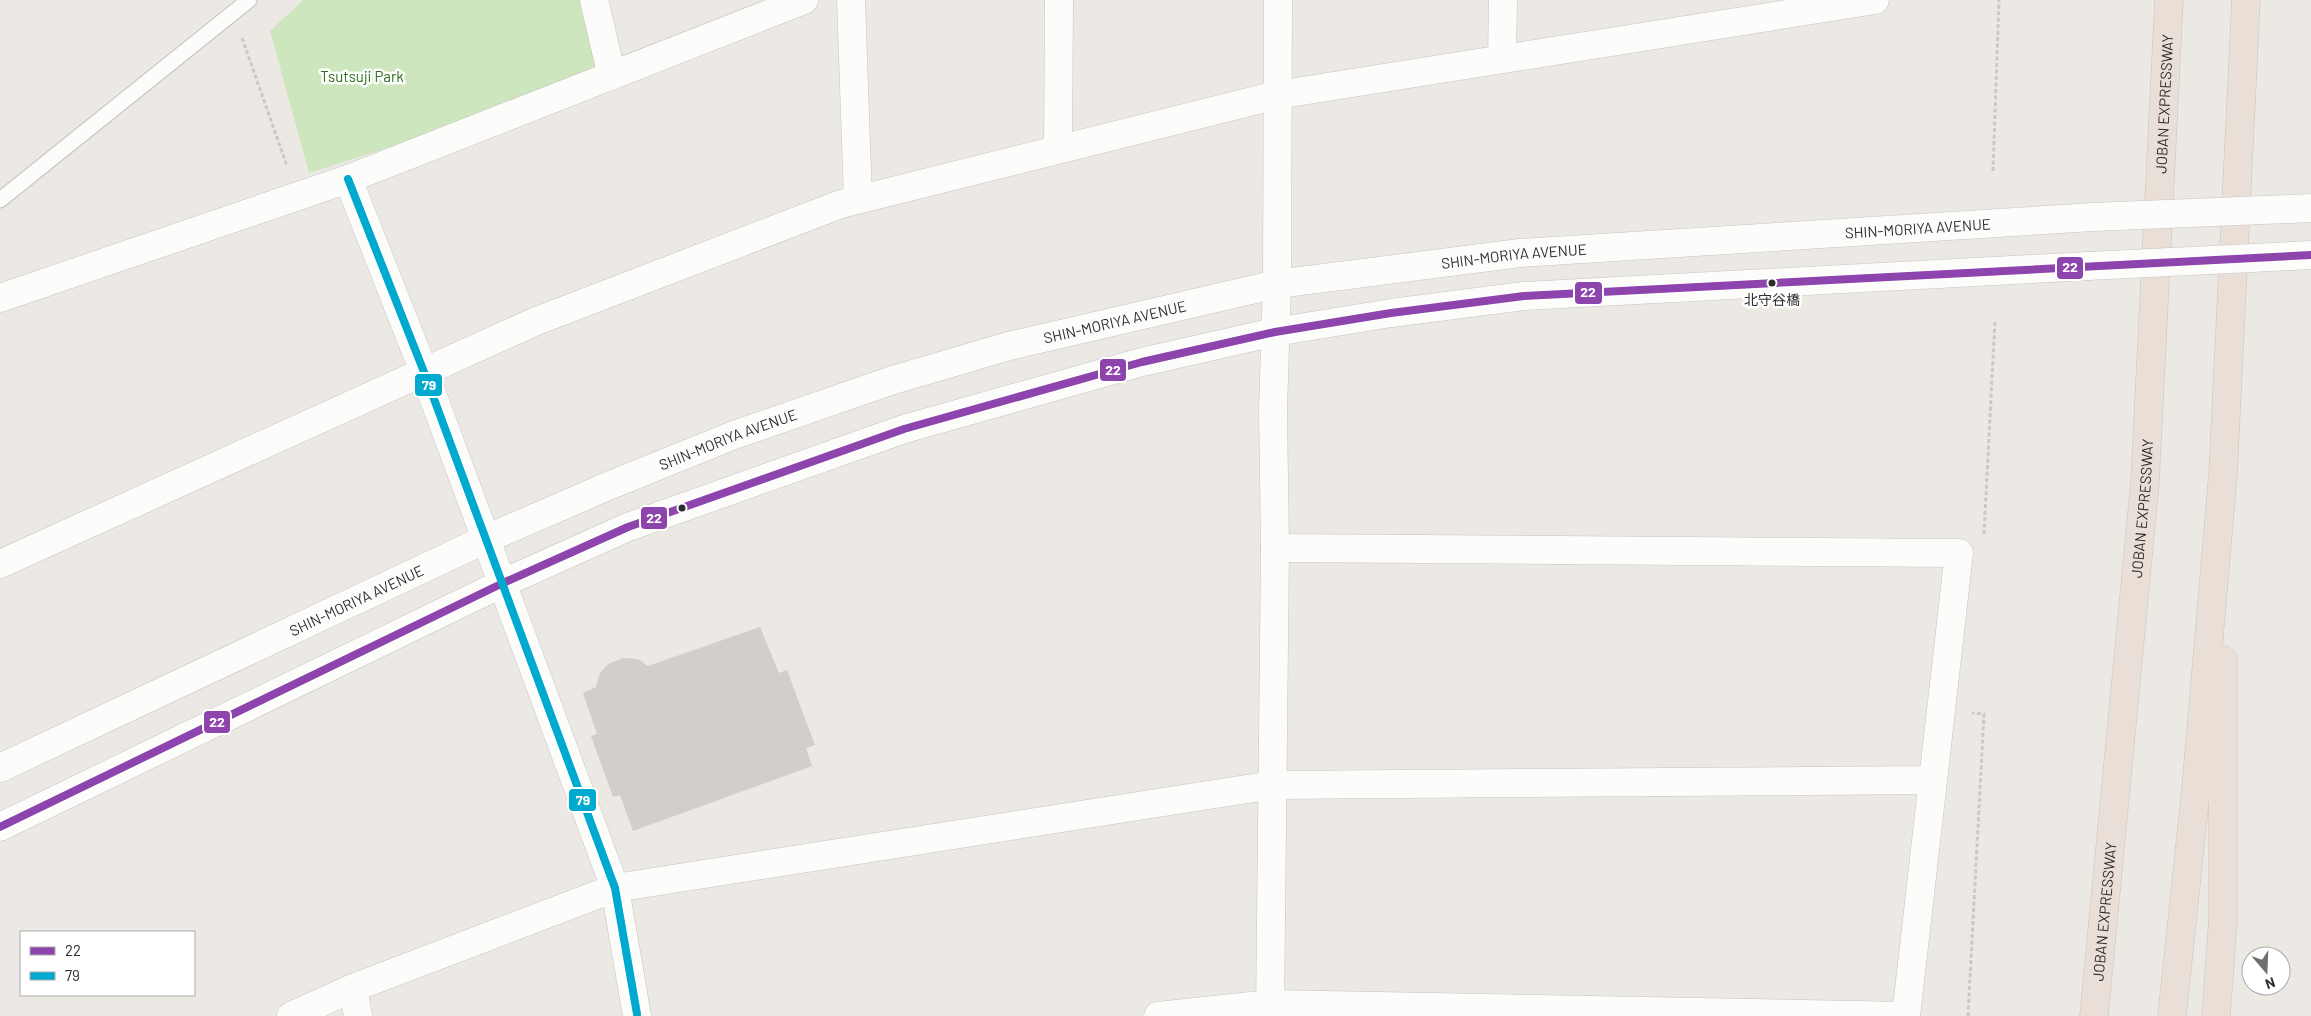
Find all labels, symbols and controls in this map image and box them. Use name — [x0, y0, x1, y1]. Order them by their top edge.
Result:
street label: JOBAN EXPRESSWAY — [2151, 34, 2176, 174]
park label: Tsutsuji Park — [320, 67, 404, 85]
street label: SHIN-MORIYA AVENUE — [1844, 214, 1991, 242]
street label: SHIN-MORIYA AVENUE — [1440, 240, 1587, 272]
line badge: 22 — [2056, 256, 2084, 280]
text: 22 — [2062, 258, 2078, 275]
marker: 北守谷橋 — [1767, 278, 1777, 288]
line badge: 22 — [1574, 281, 1603, 305]
text: 22 — [1580, 283, 1596, 300]
place label: 北守谷橋 — [1744, 291, 1800, 308]
street label: SHIN-MORIYA AVENUE — [1042, 296, 1188, 347]
line badge: 22 — [1099, 358, 1127, 382]
text: 22 — [1105, 361, 1121, 378]
line badge: 79 — [414, 373, 443, 397]
text: 79 — [422, 376, 436, 393]
street label: SHIN-MORIYA AVENUE — [656, 405, 799, 473]
street label: JOBAN EXPRESSWAY — [2127, 438, 2156, 579]
unlabelled marker — [677, 503, 687, 513]
line badge: 22 — [640, 506, 668, 530]
text: 22 — [646, 509, 662, 526]
street label: SHIN-MORIYA AVENUE — [286, 561, 426, 639]
line badge: 22 — [203, 710, 231, 734]
text: 22 — [209, 713, 225, 730]
line badge: 79 — [568, 788, 597, 812]
text: 79 — [576, 791, 590, 808]
street label: JOBAN EXPRESSWAY — [2088, 841, 2120, 982]
legend — [20, 931, 195, 996]
text: 22 — [65, 941, 81, 959]
north arrow — [2241, 946, 2291, 996]
text: 79 — [65, 966, 80, 984]
text: N — [2263, 974, 2278, 993]

